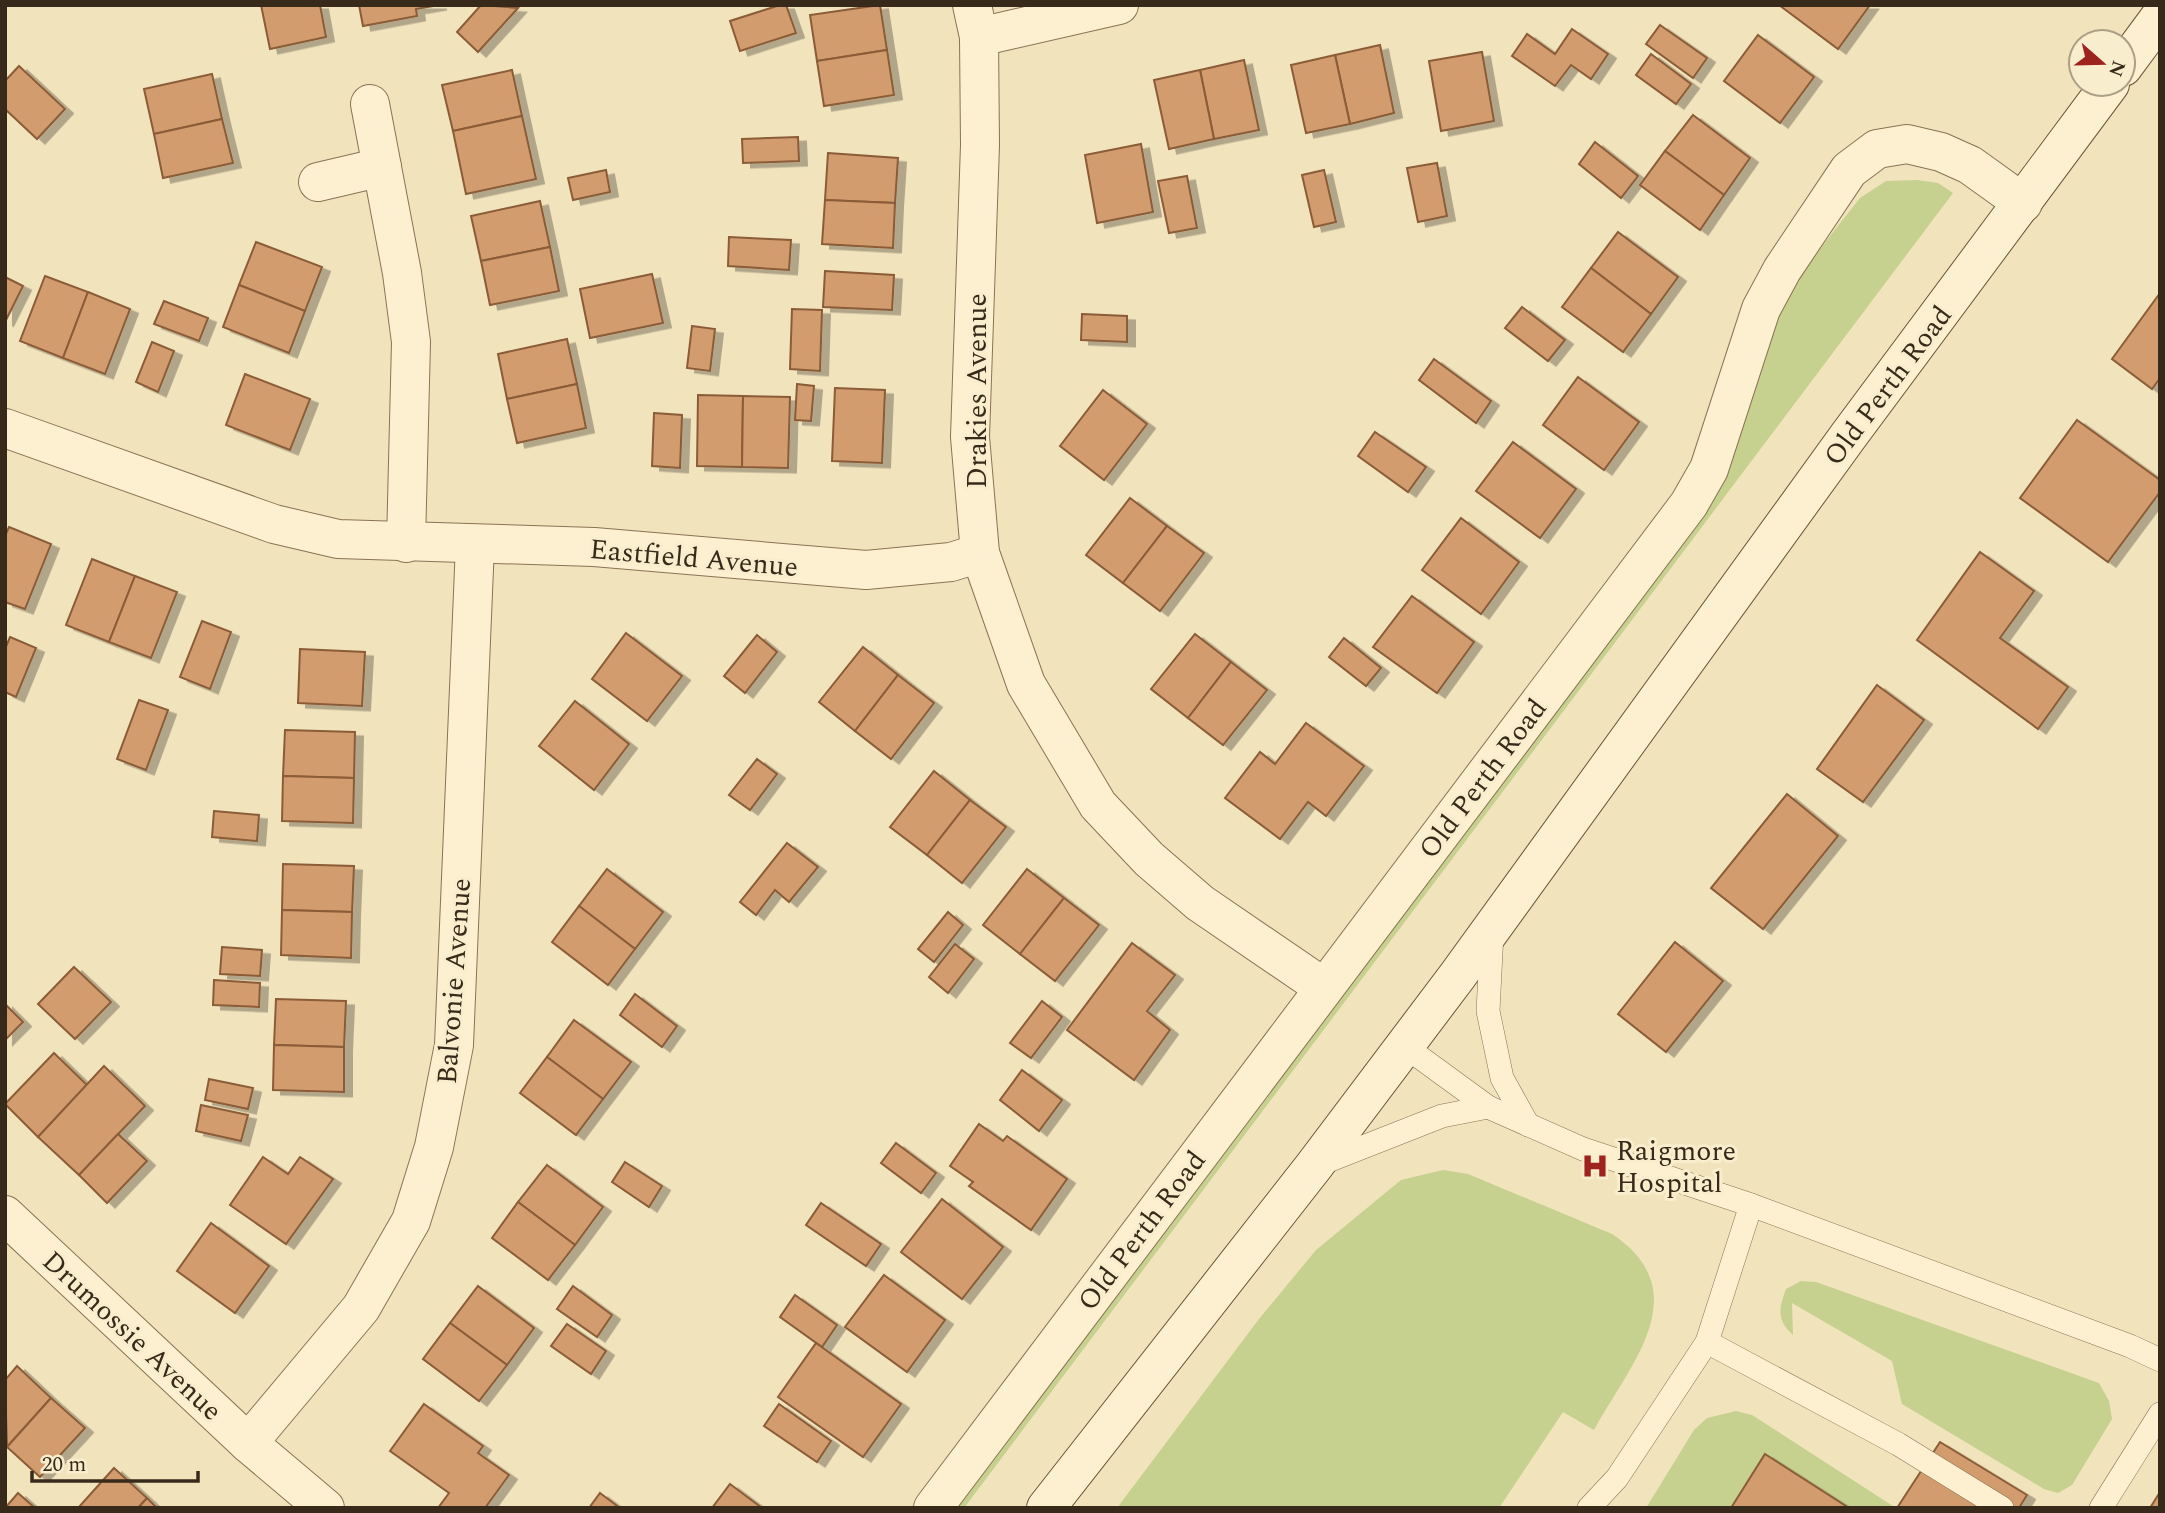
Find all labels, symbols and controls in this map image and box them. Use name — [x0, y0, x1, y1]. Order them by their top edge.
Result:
north arrow — [2067, 28, 2137, 98]
text: N — [2100, 56, 2133, 81]
street label: Drakies Avenue — [956, 293, 999, 489]
street label: Old Perth Road — [1813, 296, 1963, 475]
street label: Eastfield Avenue — [588, 528, 800, 589]
street label: Old Perth Road — [1408, 689, 1558, 868]
street label: Balvonie Avenue — [426, 877, 483, 1086]
place label: Raigmore Hospital — [1616, 1130, 1736, 1205]
street label: Old Perth Road — [1067, 1141, 1217, 1320]
hospital icon: Raigmore Hospital — [1580, 1151, 1610, 1181]
street label: Drumossie Avenue — [32, 1241, 232, 1431]
scale bar — [32, 1440, 198, 1484]
text: 20 m — [42, 1449, 86, 1481]

